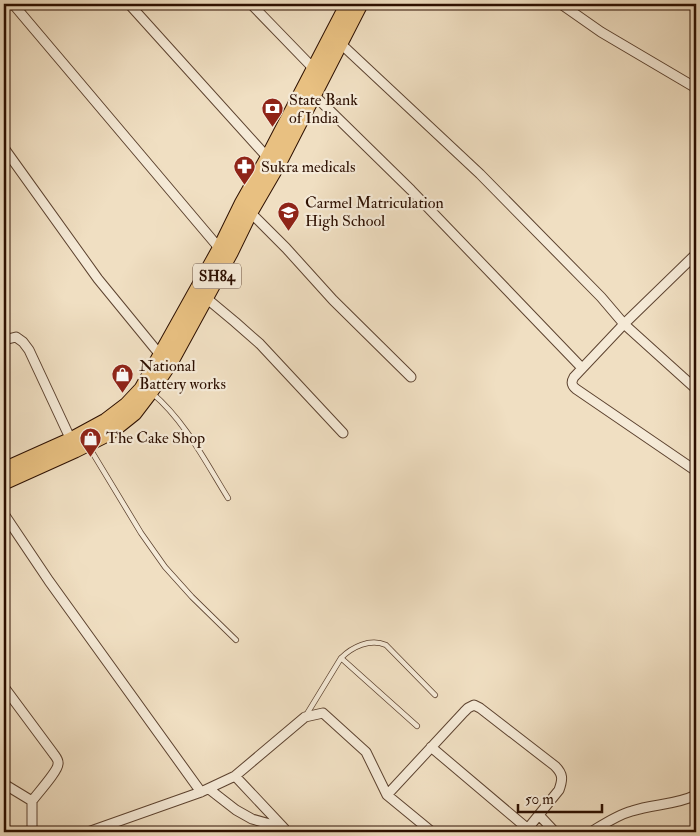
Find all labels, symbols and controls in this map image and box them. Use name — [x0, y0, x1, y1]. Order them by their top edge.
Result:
place label: State Bank of India — [289, 90, 358, 128]
bank icon: State Bank of India — [261, 97, 285, 128]
pharmacy icon: Sukra medicals — [233, 155, 257, 186]
place label: Sukra medicals — [261, 157, 355, 177]
place label: Carmel Matriculation High School — [305, 193, 444, 231]
school or university icon: Carmel Matriculation High School — [277, 200, 301, 231]
road number: SH84 — [193, 264, 241, 288]
place label: National Battery works — [139, 356, 226, 394]
shop icon: National Battery works — [111, 363, 135, 394]
shop icon: The Cake Shop — [78, 426, 102, 457]
place label: The Cake Shop — [106, 428, 205, 449]
scale bar — [518, 781, 601, 813]
text: 50 m — [525, 790, 554, 809]

